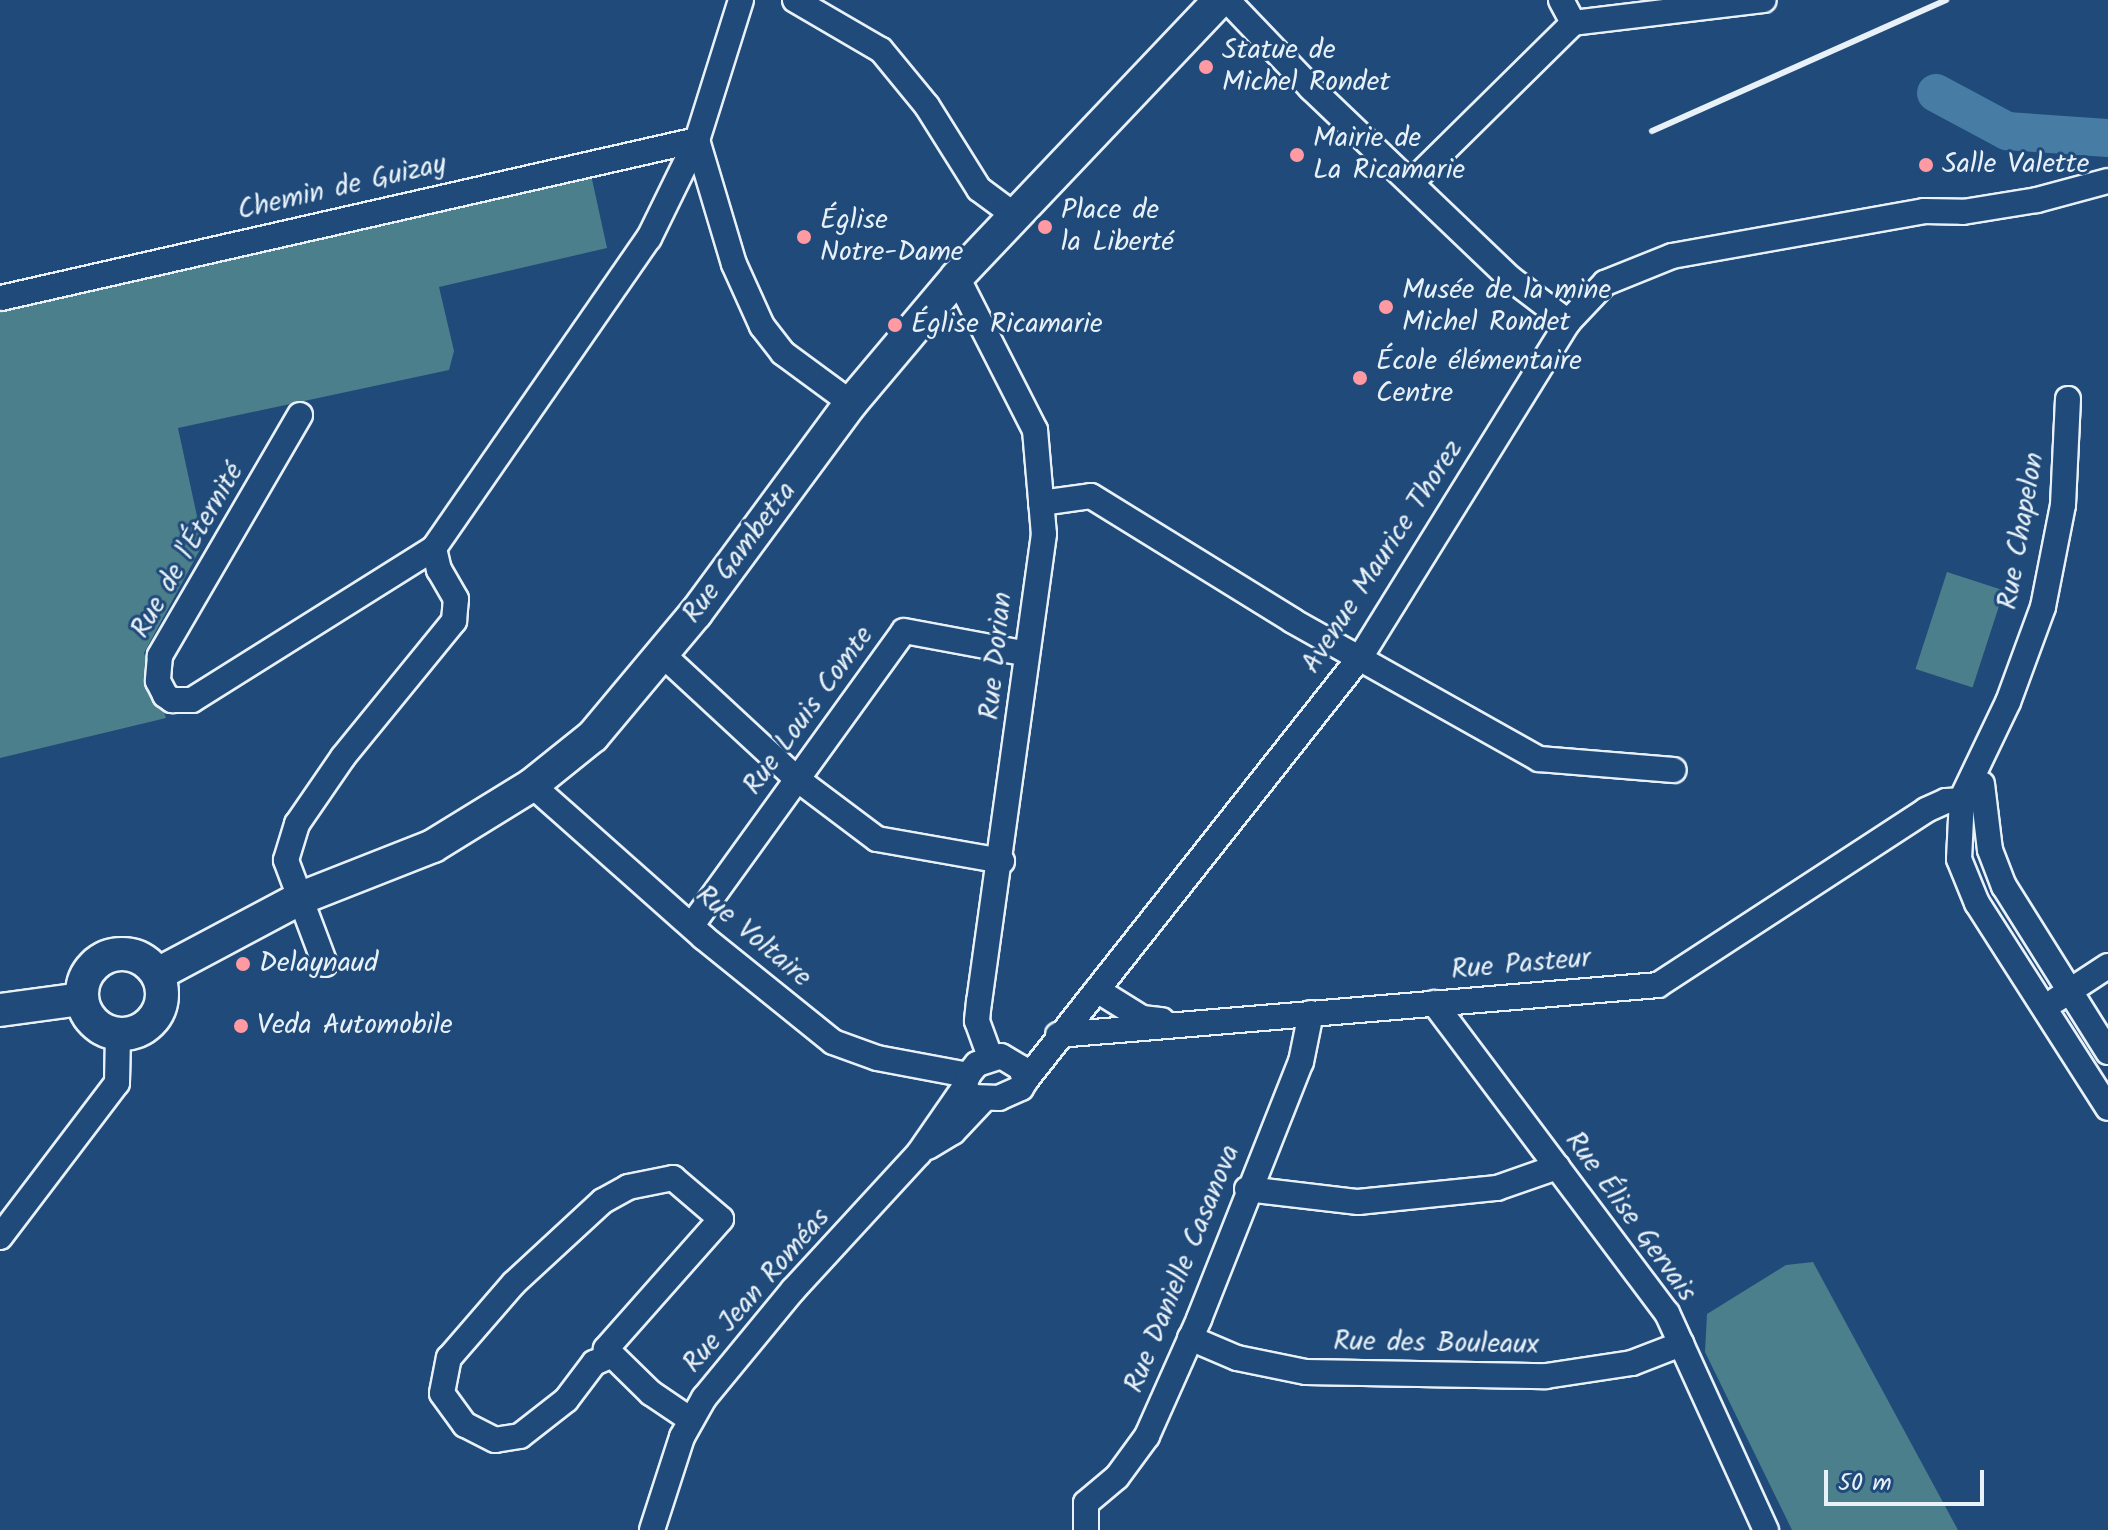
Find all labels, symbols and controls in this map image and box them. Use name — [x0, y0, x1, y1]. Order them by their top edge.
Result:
place label: Statue de Michel Rondet — [1222, 34, 1390, 100]
marker: Statue de Michel Rondet — [1197, 58, 1215, 76]
place label: Mairie de La Ricamarie — [1313, 122, 1465, 188]
marker: Mairie de La Ricamarie — [1288, 146, 1306, 164]
street label: Chemin de Guizay — [234, 148, 450, 228]
place label: Salle Valette — [1942, 148, 2089, 182]
marker: Salle Valette — [1917, 156, 1935, 174]
place label: Place de la Liberté — [1061, 194, 1174, 260]
place label: Église Notre-Dame — [820, 204, 963, 270]
marker: Place de la Liberté — [1036, 218, 1054, 236]
marker: Église Notre-Dame — [795, 228, 813, 246]
place label: Musée de la mine Michel Rondet — [1402, 274, 1611, 340]
marker: Musée de la mine Michel Rondet — [1377, 298, 1395, 316]
place label: Église Ricamarie — [911, 308, 1103, 342]
marker: Église Ricamarie — [886, 316, 904, 334]
place label: École élémentaire Centre — [1376, 345, 1582, 411]
marker: École élémentaire Centre — [1351, 369, 1369, 387]
street label: Avenue Maurice Thorez — [1295, 434, 1471, 680]
street label: Rue Chapelon — [1992, 450, 2052, 612]
street label: Rue de l'Éternité — [124, 458, 252, 644]
street label: Rue Gambetta — [676, 476, 804, 630]
street label: Rue Dorian — [974, 590, 1020, 722]
street label: Rue Louis Comte — [737, 620, 881, 802]
street label: Rue Voltaire — [688, 879, 818, 995]
street label: Rue Pasteur — [1450, 942, 1592, 988]
place label: Delaynaud — [259, 947, 378, 981]
marker: Delaynaud — [234, 955, 252, 973]
place label: Veda Automobile — [257, 1009, 453, 1043]
marker: Veda Automobile — [232, 1017, 250, 1035]
street label: Rue Élise Gervais — [1557, 1125, 1703, 1309]
street label: Rue Danielle Casanova — [1118, 1140, 1248, 1398]
street label: Rue Jean Roméas — [676, 1202, 838, 1380]
street label: Rue des Bouleaux — [1333, 1325, 1539, 1363]
scale bar — [1828, 1454, 1988, 1504]
text: 50 m — [1838, 1464, 1892, 1503]

